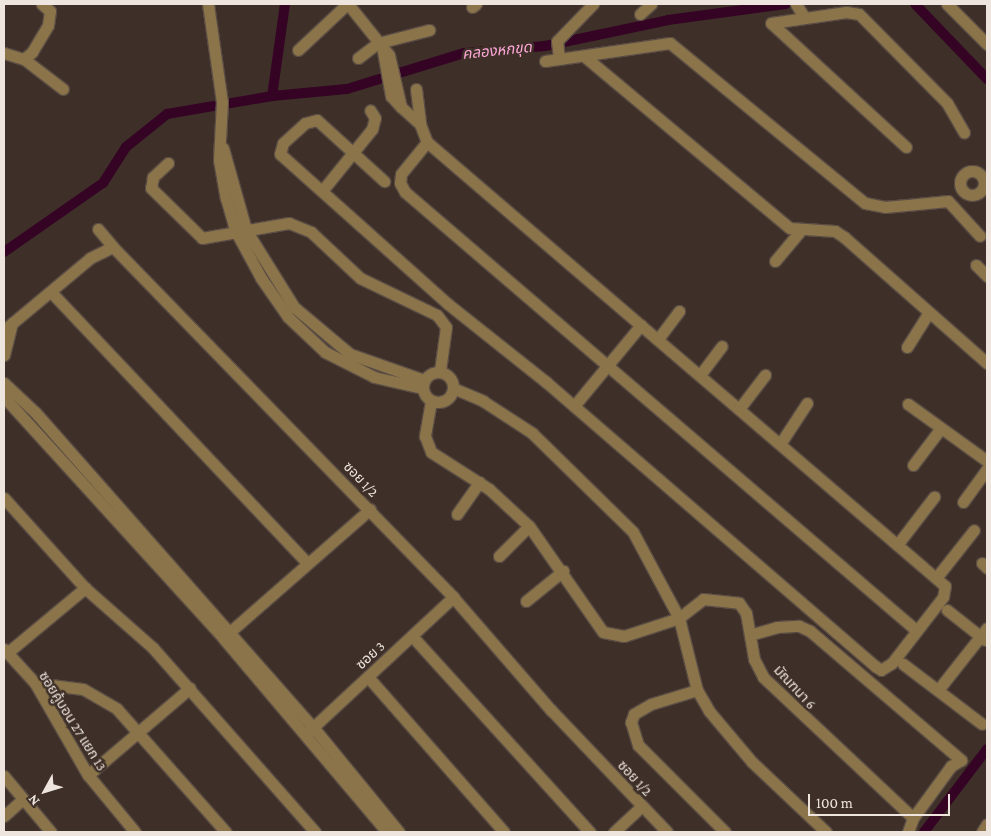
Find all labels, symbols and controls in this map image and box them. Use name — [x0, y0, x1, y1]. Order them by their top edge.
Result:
water label: คลองหกขุด — [461, 38, 533, 64]
street label: ซอย 1/2 — [340, 458, 382, 500]
street label: ซอย 3 — [352, 637, 388, 673]
street label: มัณฑนา 6 — [770, 661, 820, 713]
street label: ซอยคู้บอน 27 แยก 13 — [36, 668, 110, 774]
street label: ซอย 1/2 — [614, 757, 656, 799]
north arrow — [20, 766, 70, 816]
scale bar — [811, 784, 954, 816]
text: N — [24, 792, 43, 809]
text: 100 m — [816, 795, 853, 811]

